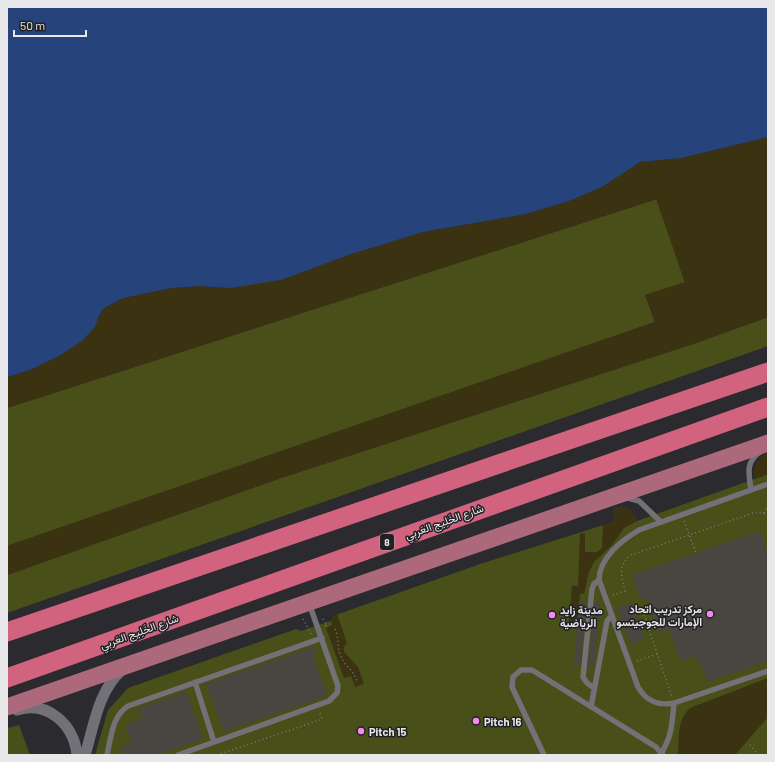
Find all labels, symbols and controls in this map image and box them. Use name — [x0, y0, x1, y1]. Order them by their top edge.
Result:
scale bar — [14, 12, 86, 38]
text: 50 m — [20, 18, 45, 32]
street label: شارع الخَلِيج العَربِي — [403, 501, 487, 545]
road number: 8 — [380, 534, 394, 550]
place label: مركز تدريب اتحاد الإمارات للجوجيتسو — [617, 602, 702, 629]
place label: مدينة زايد الرياضية — [560, 603, 603, 630]
marker: مركز تدريب اتحاد الإمارات للجوجيتسو — [705, 609, 715, 619]
marker: مدينة زايد الرياضية — [547, 610, 557, 620]
street label: شارع الخَلِيج العَربِي — [98, 611, 182, 655]
place label: Pitch 16 — [484, 715, 521, 728]
marker: Pitch 16 — [471, 716, 481, 726]
place label: Pitch 15 — [369, 725, 406, 738]
marker: Pitch 15 — [356, 726, 366, 736]

